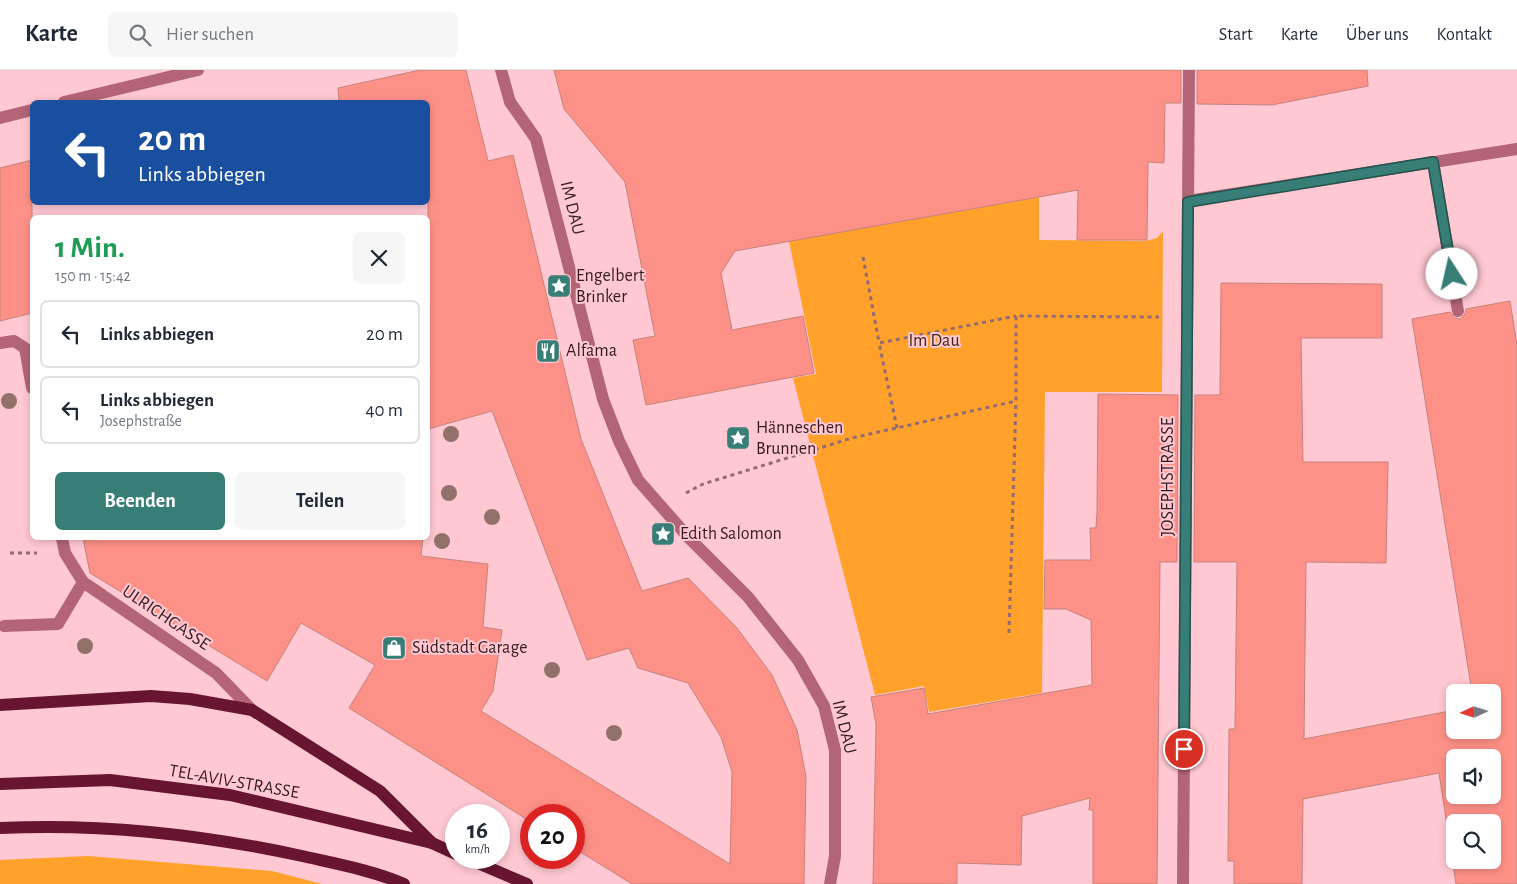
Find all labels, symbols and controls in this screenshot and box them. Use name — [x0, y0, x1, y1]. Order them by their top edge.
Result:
search box — [108, 12, 458, 57]
icon: search — [126, 21, 154, 49]
text: Karte — [25, 22, 78, 46]
text: Hier suchen — [166, 25, 254, 44]
text: Start — [1219, 26, 1253, 44]
text: Karte — [1281, 26, 1318, 44]
text: Über uns — [1346, 26, 1409, 44]
text: Kontakt — [1437, 26, 1492, 44]
icon: left — [55, 120, 120, 185]
text: 20 m — [138, 122, 206, 157]
text: Links abbiegen — [138, 163, 266, 185]
street label: IM DAU — [557, 179, 587, 237]
button: close — [353, 232, 405, 284]
text: 1 Min. — [55, 233, 125, 263]
position arrow — [1425, 247, 1477, 299]
place label: Engelbert Brinker — [576, 267, 645, 306]
text: 150 m · 15:42 — [55, 268, 131, 284]
place icon: Engelbert Brinker — [546, 273, 572, 299]
icon: left — [57, 320, 85, 348]
text: Links abbiegen — [100, 325, 214, 344]
text: 20 m — [366, 325, 403, 344]
park label: Im Dau — [908, 332, 960, 350]
restaurant icon: Alfama — [535, 338, 561, 364]
place label: Alfama — [566, 342, 617, 360]
text: Links abbiegen — [100, 391, 214, 410]
icon: left — [57, 396, 85, 424]
text: 40 m — [365, 401, 403, 420]
text: Josephstraße — [100, 413, 182, 429]
street label: JOSEPHSTRASSE — [1159, 417, 1177, 536]
place label: Hänneschen Brunnen — [756, 419, 843, 458]
place icon: Hänneschen Brunnen — [725, 425, 751, 451]
button: Beenden — [55, 472, 225, 530]
button: Teilen — [235, 472, 405, 530]
place icon: Edith Salomon — [650, 521, 676, 547]
place label: Edith Salomon — [680, 525, 782, 543]
street label: ULRICHGASSE — [119, 582, 213, 654]
shop icon: Südstadt Garage — [381, 635, 407, 661]
place label: Südstadt Garage — [412, 639, 528, 657]
north arrow — [1446, 684, 1501, 739]
map controls — [1446, 684, 1501, 869]
street label: IM DAU — [829, 698, 859, 756]
pin — [1163, 728, 1205, 770]
icon: arrive — [1170, 735, 1198, 763]
button: sound — [1446, 749, 1501, 804]
street label: TEL-AVIV-STRASSE — [168, 762, 301, 802]
speed limit sign: 20 — [520, 804, 585, 869]
button: search — [1446, 814, 1501, 869]
text: 16 — [467, 818, 488, 843]
text: km/h — [465, 843, 490, 855]

